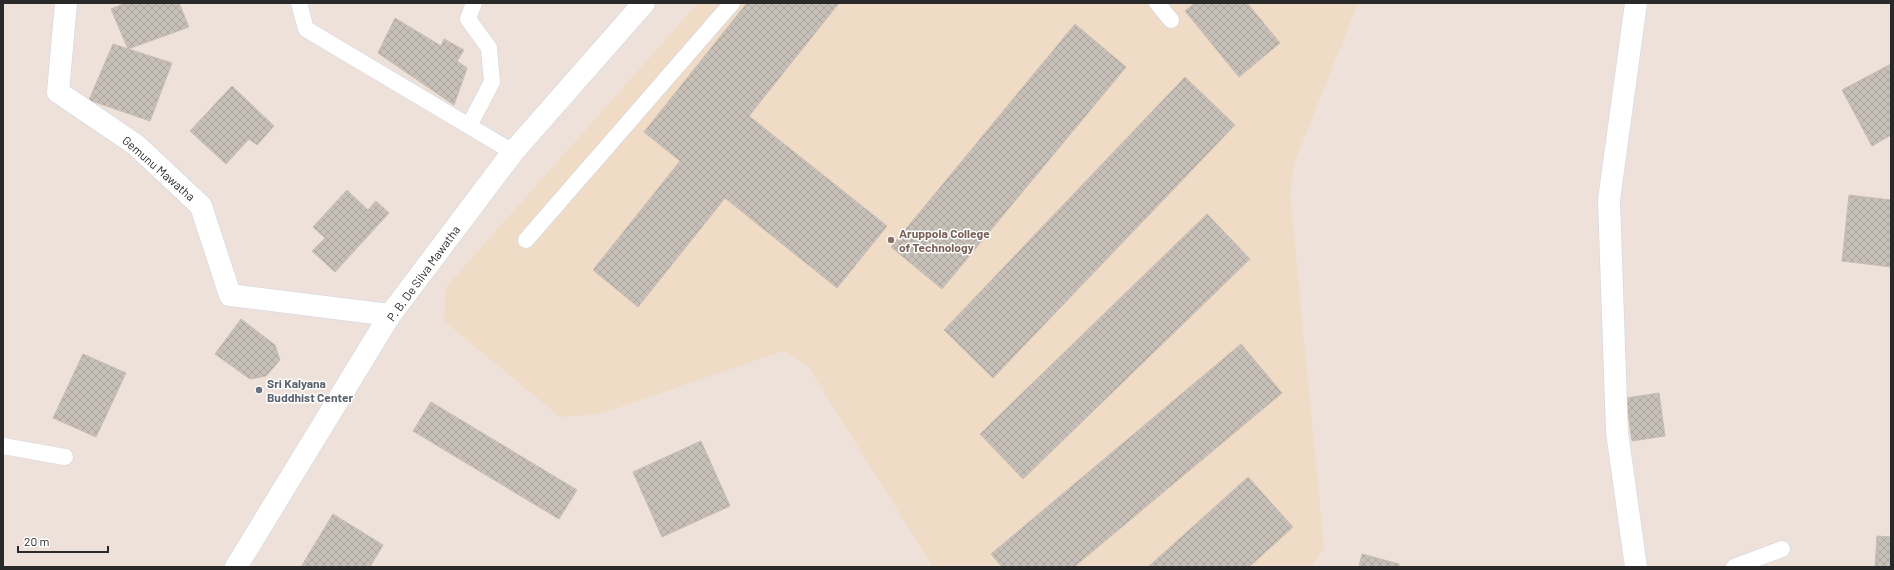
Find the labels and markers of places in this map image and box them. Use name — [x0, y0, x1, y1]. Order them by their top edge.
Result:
place label: Aruppola College of Technology — [899, 226, 990, 254]
marker: Aruppola College of Technology — [886, 235, 896, 245]
place label: Sri Kalyana Buddhist Center — [267, 376, 354, 404]
marker: Sri Kalyana Buddhist Center — [254, 385, 264, 395]

